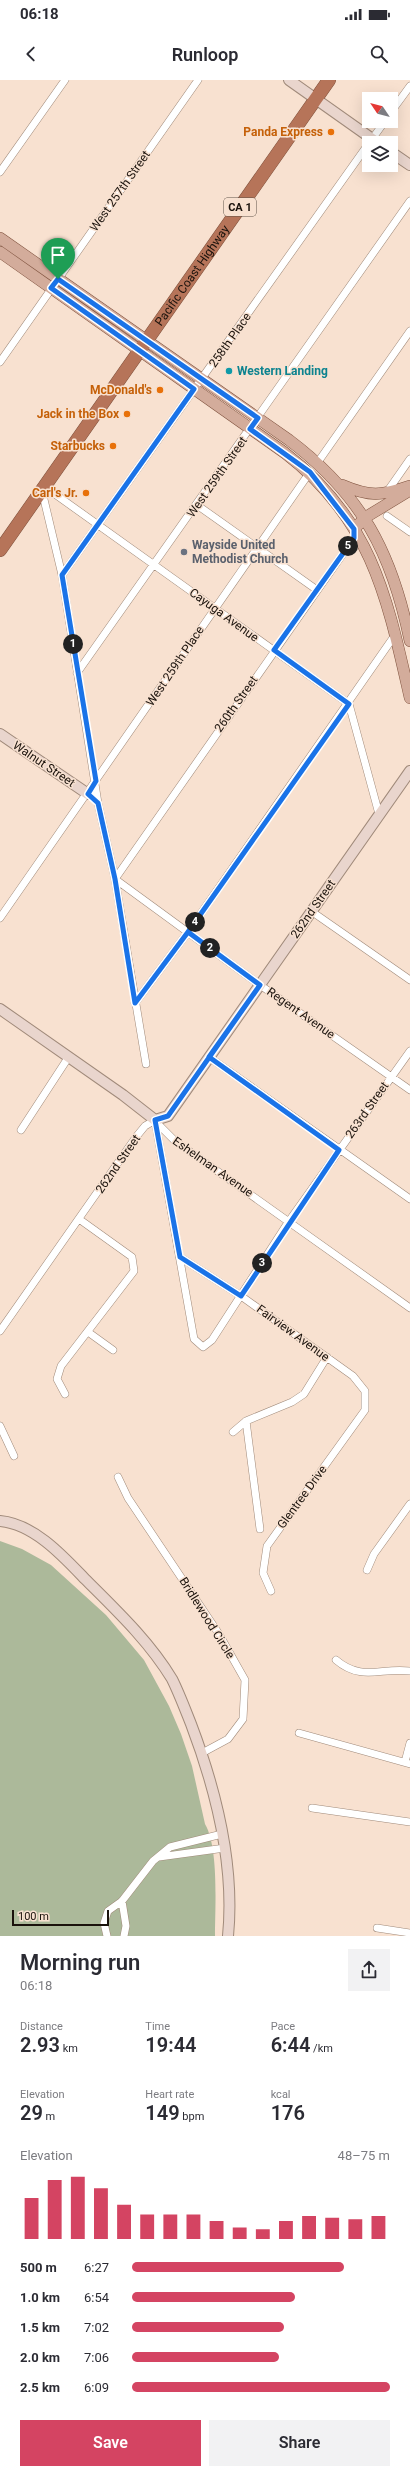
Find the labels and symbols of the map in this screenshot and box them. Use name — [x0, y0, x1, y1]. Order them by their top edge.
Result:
north arrow — [362, 92, 398, 128]
place label: Panda Express — [243, 125, 323, 139]
marker: Panda Express — [326, 127, 336, 137]
street label: West 257th Street — [87, 148, 153, 234]
road number: CA 1 — [224, 198, 256, 216]
street label: Pacific Coast Highway — [152, 222, 232, 329]
pin — [41, 238, 75, 279]
street label: 258th Place — [206, 310, 254, 370]
place label: Western Landing — [237, 364, 328, 378]
marker: Western Landing — [224, 366, 234, 376]
place label: McDonald's — [90, 383, 152, 397]
marker: McDonald's — [155, 385, 165, 395]
place label: Jack in the Box — [37, 407, 120, 421]
marker: Jack in the Box — [122, 409, 132, 419]
street label: West 259th Street — [184, 434, 250, 520]
place label: Starbucks — [50, 439, 105, 453]
marker: Starbucks — [108, 441, 118, 451]
place label: Carl's Jr. — [32, 486, 78, 500]
marker: Carl's Jr. — [81, 488, 91, 498]
pin: 5 — [338, 536, 358, 556]
place label: Wayside United Methodist Church — [192, 538, 289, 566]
marker: Wayside United Methodist Church — [179, 547, 189, 557]
street label: Cayuga Avenue — [187, 585, 261, 645]
street label: West 259th Place — [143, 623, 207, 709]
pin: 1 — [63, 634, 83, 654]
street label: 260th Street — [212, 673, 261, 735]
street label: Walnut Street — [10, 738, 78, 790]
street label: 262nd Street — [288, 877, 338, 941]
pin: 4 — [185, 912, 205, 932]
pin: 2 — [200, 938, 220, 958]
street label: Regent Avenue — [264, 984, 338, 1042]
street label: 263rd Street — [342, 1079, 392, 1141]
street label: 262nd Street — [93, 1132, 143, 1196]
street label: Eshelman Avenue — [170, 1134, 256, 1200]
pin: 3 — [252, 1253, 272, 1273]
street label: Fairview Avenue — [254, 1302, 332, 1364]
street label: Glentree Drive — [274, 1463, 330, 1531]
street label: Bridlewood Circle — [176, 1575, 238, 1661]
scale bar — [12, 1908, 109, 1927]

